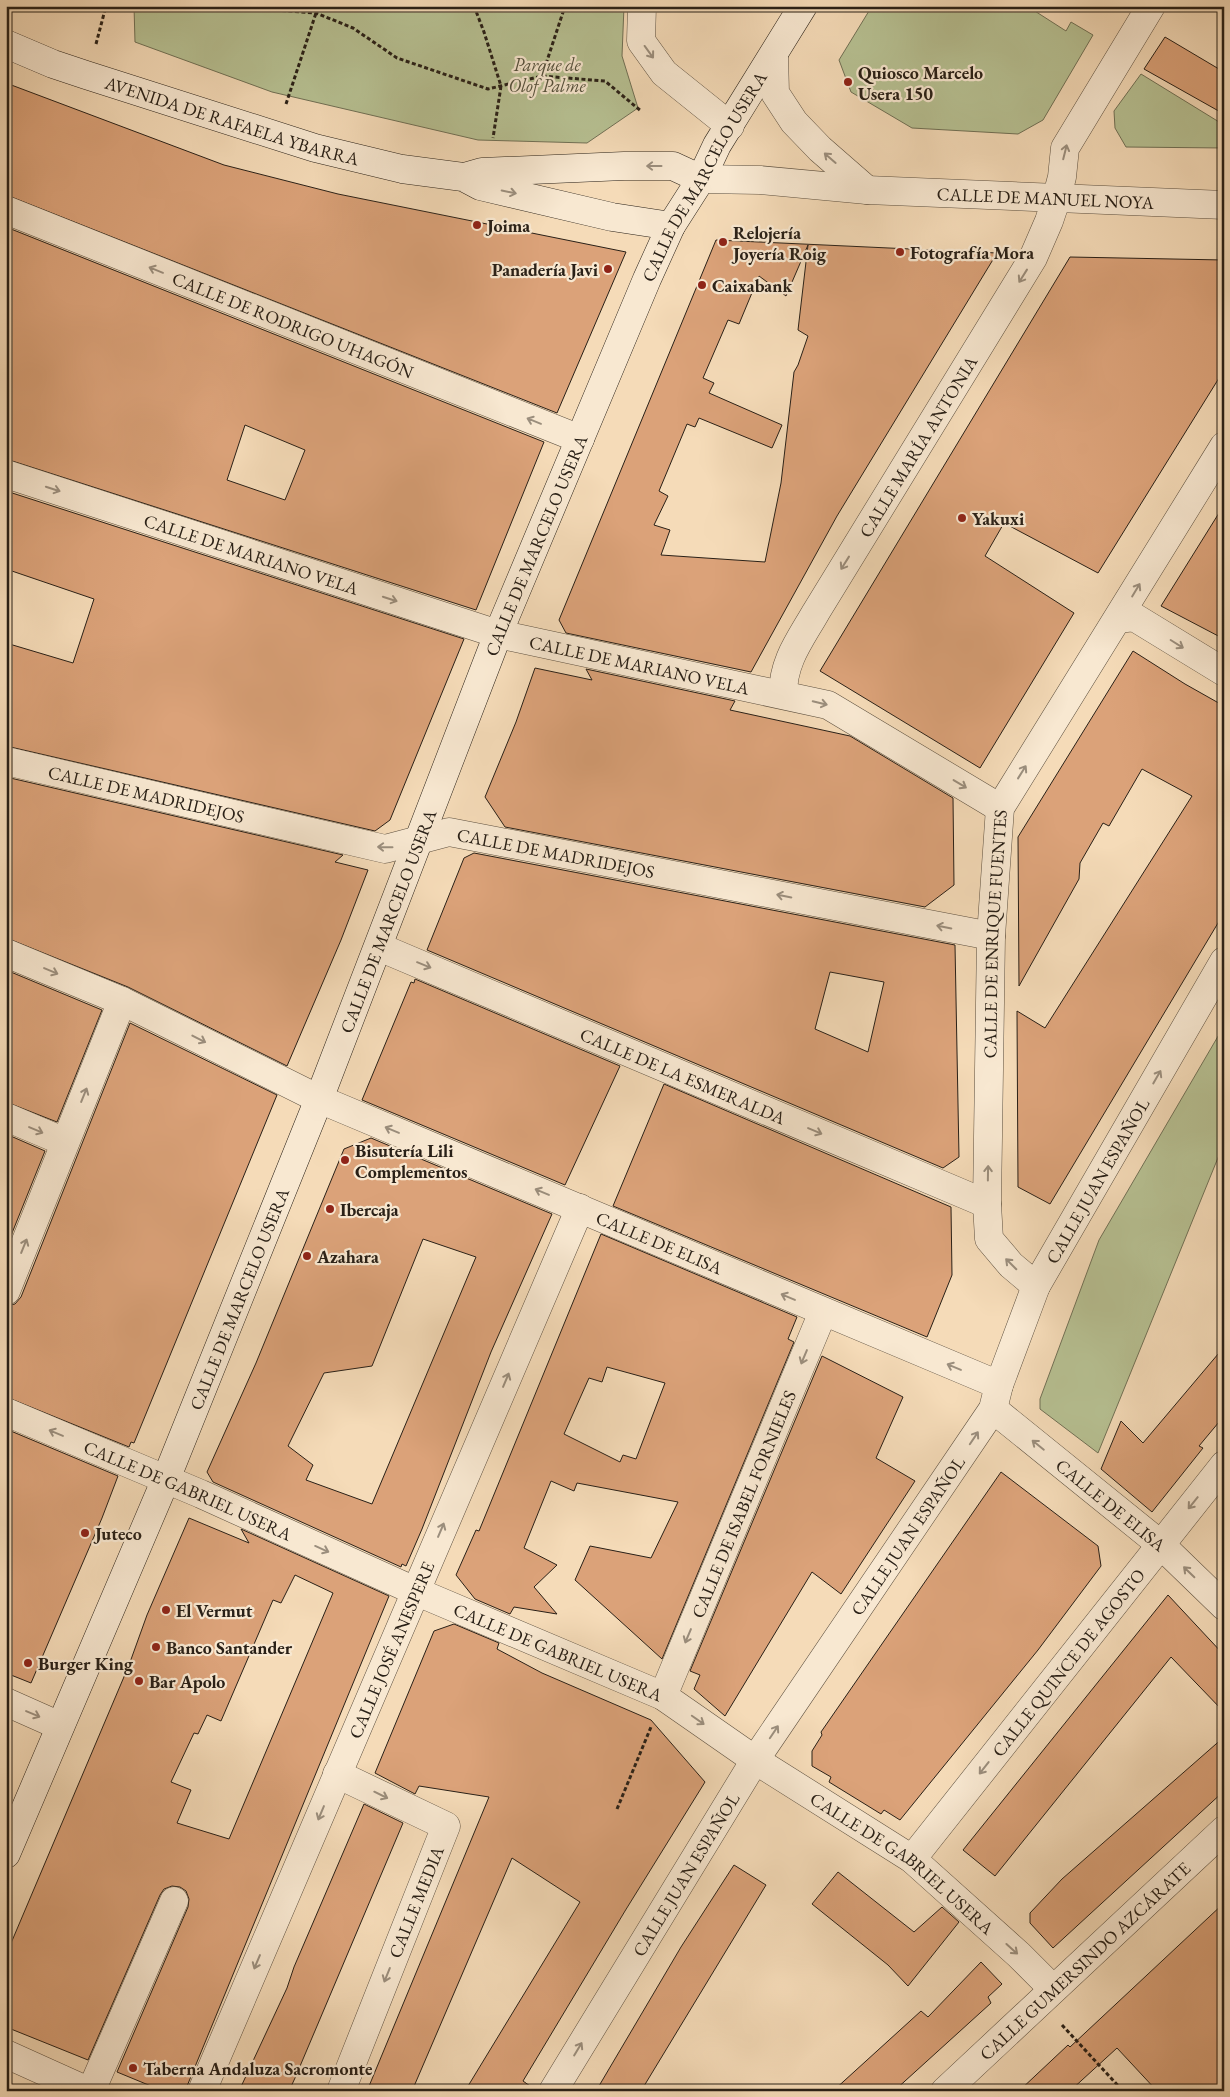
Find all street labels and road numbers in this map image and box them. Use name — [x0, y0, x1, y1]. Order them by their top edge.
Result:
street label: CALLE DE MARCELO USERA — [636, 67, 772, 285]
street label: AVENIDA DE RAFAELA YBARRA — [101, 70, 362, 170]
street label: CALLE DE MANUEL NOYA — [936, 181, 1155, 214]
street label: CALLE DE RODRIGO UHAGÓN — [169, 266, 418, 383]
street label: CALLE MARÍA ANTONIA — [853, 351, 982, 541]
street label: CALLE DE MARCELO USERA — [479, 431, 592, 659]
street label: CALLE DE MARIANO VELA — [141, 508, 362, 600]
street label: CALLE DE MARIANO VELA — [527, 630, 752, 699]
street label: CALLE DE MADRIDEJOS — [46, 760, 247, 827]
street label: CALLE DE MARCELO USERA — [334, 806, 441, 1036]
street label: CALLE DE ENRIQUE FUENTES — [978, 809, 1011, 1059]
street label: CALLE DE MADRIDEJOS — [455, 822, 656, 883]
street label: CALLE DE LA ESMERALDA — [577, 1022, 790, 1129]
street label: CALLE JUAN ESPAÑOL — [1040, 1093, 1154, 1268]
street label: CALLE DE MARCELO USERA — [184, 1184, 294, 1413]
street label: CALLE DE ELISA — [593, 1205, 727, 1279]
street label: CALLE DE ISABEL FORNIELES — [685, 1387, 801, 1621]
street label: CALLE DE GABRIEL USERA — [81, 1435, 296, 1545]
street label: CALLE JUAN ESPAÑOL — [845, 1451, 970, 1620]
street label: CALLE DE ELISA — [1051, 1453, 1171, 1556]
street label: CALLE JOSÉ ANESPERE — [343, 1558, 439, 1742]
street label: CALLE QUINCE DE AGOSTO — [986, 1563, 1149, 1761]
street label: CALLE DE GABRIEL USERA — [450, 1597, 667, 1706]
street label: CALLE DE GABRIEL USERA — [806, 1786, 1000, 1939]
street label: CALLE JUAN ESPAÑOL — [627, 1788, 744, 1960]
street label: CALLE MEDIA — [383, 1842, 449, 1961]
street label: CALLE GUMERSINDO AZCÁRATE — [974, 1856, 1195, 2065]

